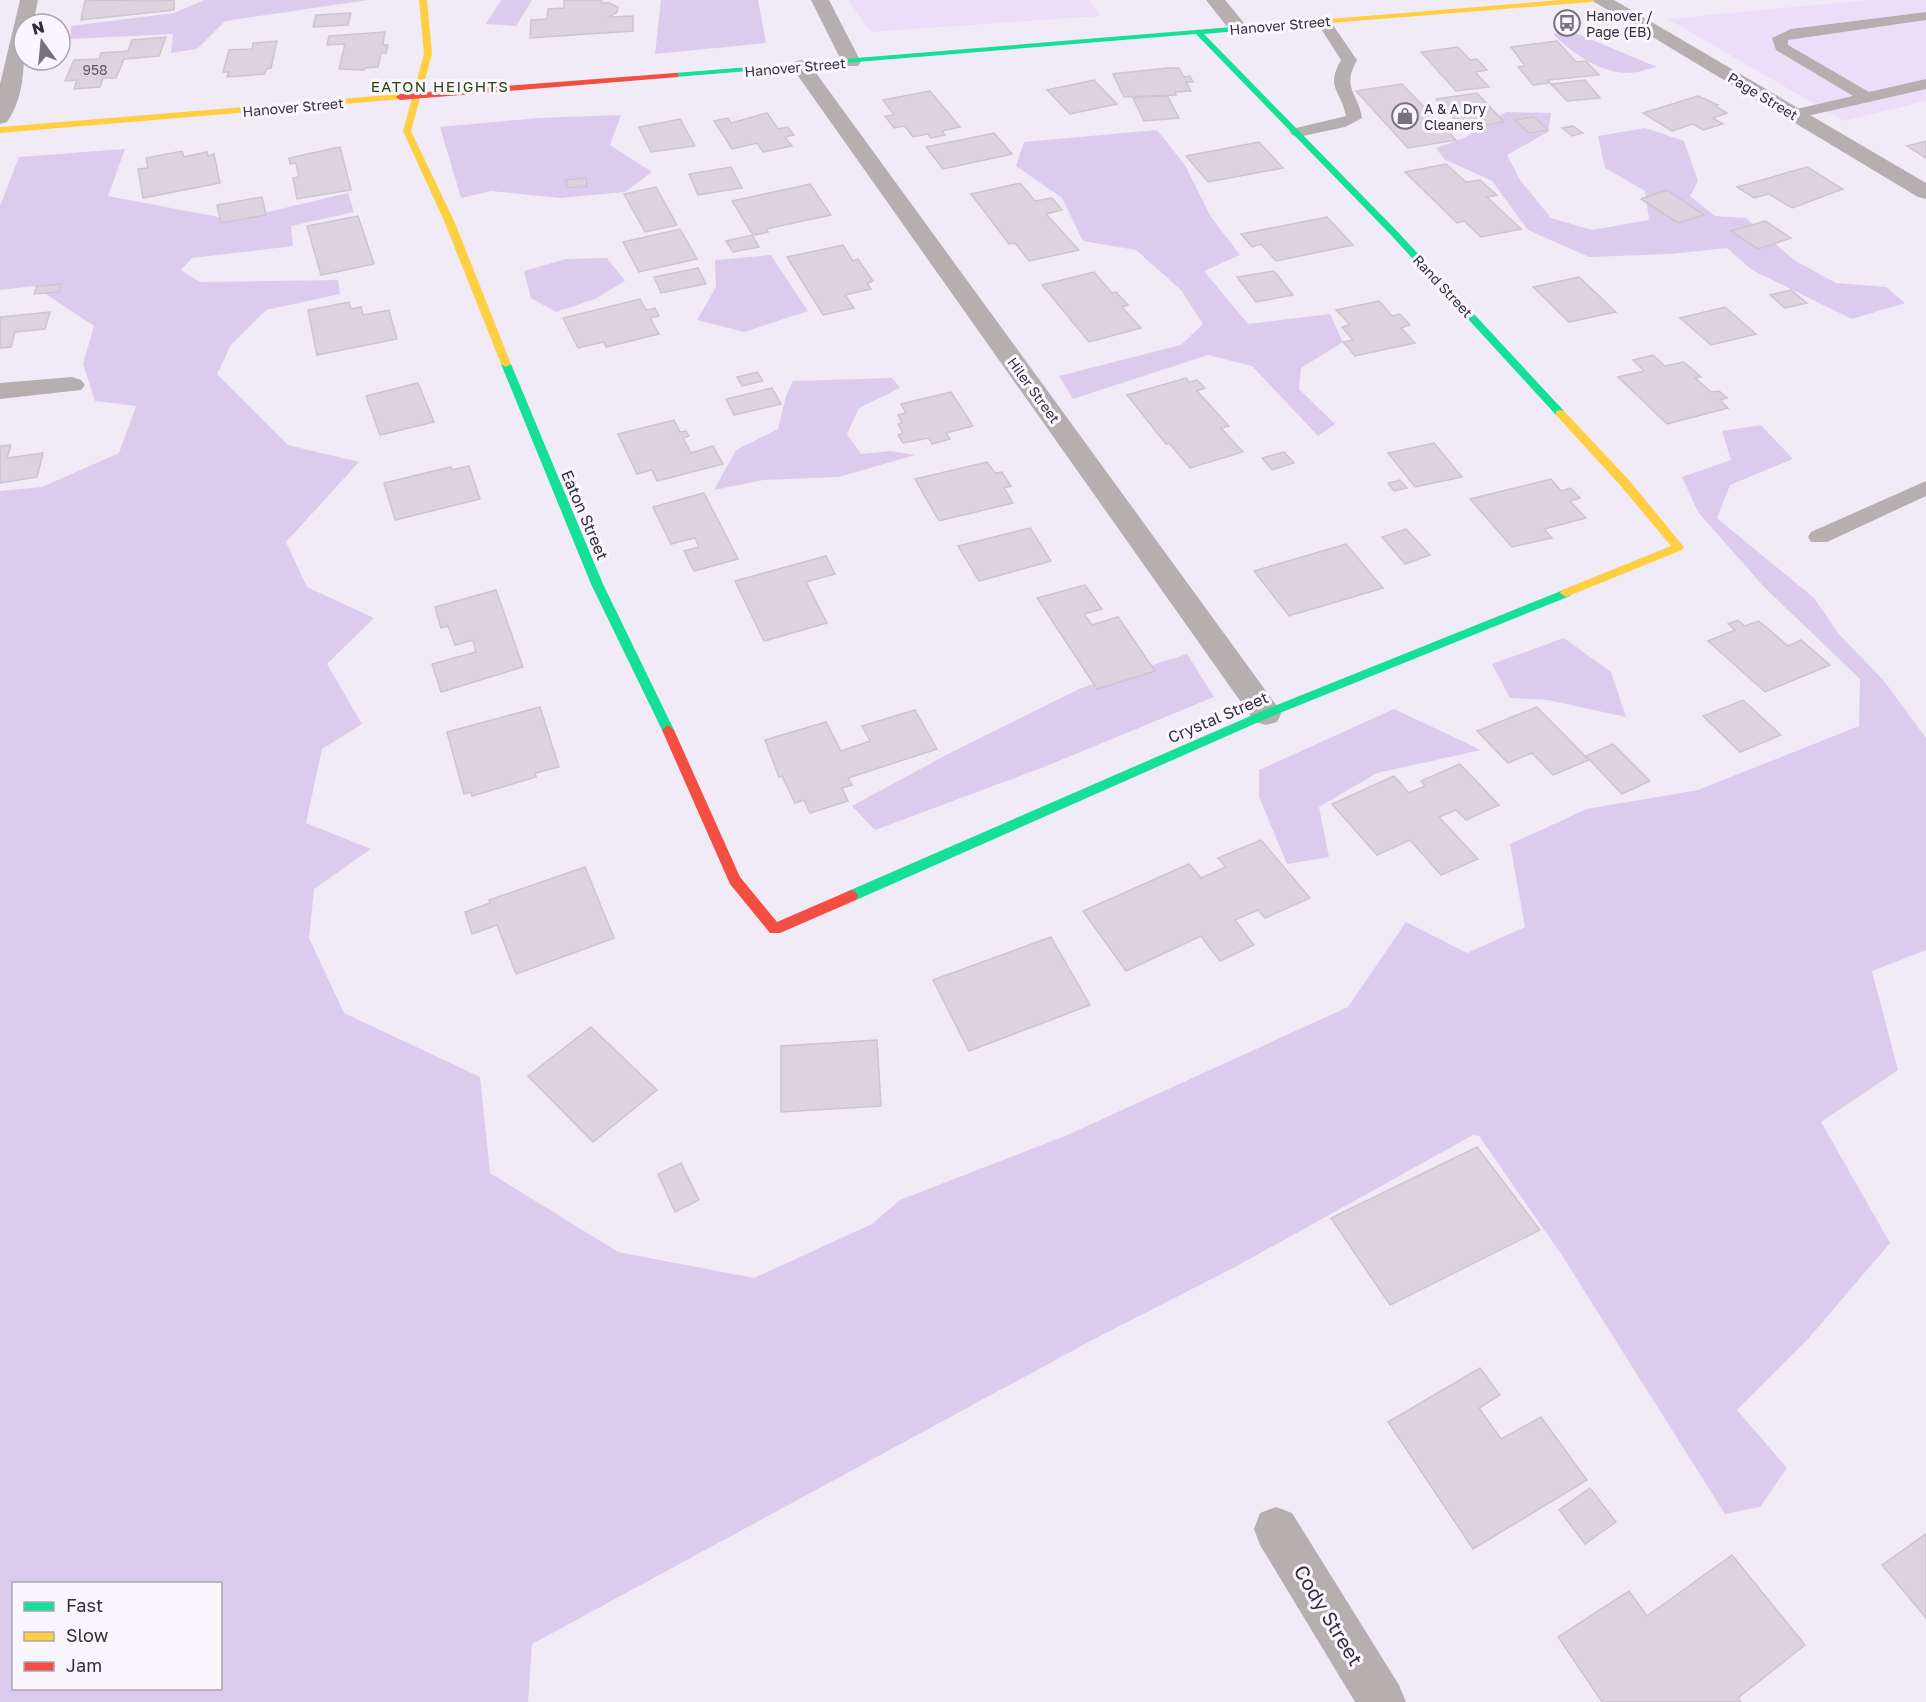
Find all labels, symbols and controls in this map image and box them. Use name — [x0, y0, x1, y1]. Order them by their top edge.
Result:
place label: Hanover / Page (EB) — [1586, 7, 1653, 40]
bus stop icon: Hanover / Page (EB) — [1552, 8, 1582, 38]
north arrow — [12, 12, 72, 72]
street label: Hanover Street — [1229, 12, 1331, 38]
text: N — [30, 16, 47, 39]
street label: Hanover Street — [744, 54, 846, 80]
house number: 958 — [82, 61, 108, 78]
street label: Page Street — [1725, 68, 1801, 124]
district label: EATON HEIGHTS — [371, 77, 509, 95]
street label: Hanover Street — [242, 94, 344, 120]
place label: A & A Dry Cleaners — [1424, 100, 1486, 133]
shop icon: A & A Dry Cleaners — [1390, 101, 1420, 131]
street label: Rand Street — [1410, 251, 1476, 321]
street label: Hiler Street — [1004, 354, 1064, 426]
street label: Eaton Street — [557, 467, 613, 563]
street label: Crystal Street — [1165, 687, 1271, 747]
street label: Cody Street — [1290, 1560, 1368, 1670]
legend — [12, 1582, 222, 1690]
text: Fast — [66, 1594, 103, 1616]
text: Slow — [66, 1624, 109, 1646]
text: Jam — [66, 1654, 102, 1676]

